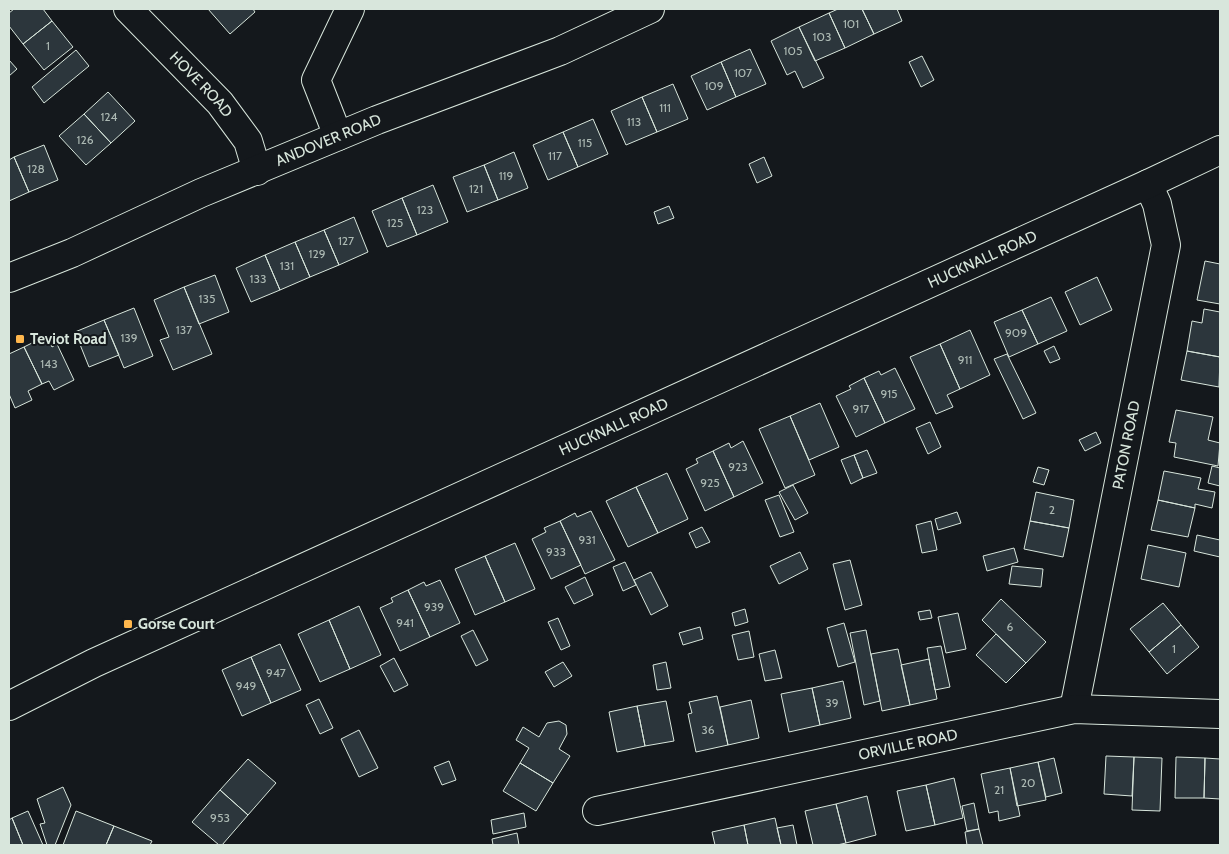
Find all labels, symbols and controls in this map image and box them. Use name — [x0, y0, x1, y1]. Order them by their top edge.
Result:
house number: 101 — [843, 16, 859, 31]
house number: 103 — [813, 29, 831, 44]
house number: 1 — [46, 38, 50, 53]
house number: 105 — [784, 43, 802, 58]
street label: HOVE ROAD — [166, 48, 236, 121]
house number: 107 — [734, 65, 752, 80]
house number: 109 — [704, 78, 724, 93]
house number: 111 — [659, 100, 671, 115]
house number: 124 — [100, 109, 118, 124]
street label: ANDOVER ROAD — [273, 110, 384, 170]
house number: 113 — [627, 114, 641, 129]
house number: 126 — [76, 132, 94, 147]
house number: 115 — [578, 135, 592, 150]
house number: 117 — [548, 148, 562, 163]
house number: 128 — [27, 161, 45, 176]
house number: 119 — [499, 168, 514, 183]
house number: 121 — [469, 181, 483, 196]
house number: 123 — [417, 202, 433, 217]
house number: 125 — [387, 215, 403, 230]
street label: HUCKNALL ROAD — [925, 227, 1040, 292]
house number: 127 — [338, 233, 354, 248]
house number: 129 — [308, 246, 326, 261]
house number: 131 — [280, 258, 294, 273]
house number: 133 — [250, 271, 266, 286]
house number: 135 — [199, 291, 215, 306]
house number: 137 — [176, 322, 192, 337]
house number: 909 — [1005, 325, 1027, 340]
place label: Teviot Road — [30, 330, 107, 348]
house number: 139 — [120, 330, 138, 345]
marker: Teviot Road — [14, 333, 26, 345]
house number: 911 — [958, 352, 972, 367]
house number: 143 — [40, 356, 58, 371]
house number: 915 — [880, 386, 898, 401]
street label: HUCKNALL ROAD — [556, 394, 671, 459]
street label: PATON ROAD — [1109, 399, 1144, 491]
house number: 917 — [853, 401, 869, 416]
house number: 923 — [728, 459, 748, 474]
house number: 925 — [700, 475, 720, 490]
house number: 2 — [1049, 502, 1055, 517]
house number: 931 — [578, 532, 596, 547]
house number: 933 — [546, 544, 566, 559]
house number: 939 — [424, 599, 444, 614]
place label: Gorse Court — [138, 615, 215, 633]
house number: 941 — [396, 615, 414, 630]
marker: Gorse Court — [122, 618, 134, 630]
house number: 6 — [1007, 619, 1014, 634]
house number: 1 — [1172, 641, 1176, 656]
house number: 947 — [266, 665, 286, 680]
house number: 949 — [236, 678, 256, 693]
house number: 39 — [825, 695, 839, 710]
house number: 36 — [701, 722, 715, 737]
street label: ORVILLE ROAD — [857, 725, 959, 764]
house number: 20 — [1021, 775, 1035, 790]
house number: 21 — [994, 782, 1004, 797]
house number: 953 — [210, 810, 230, 825]

